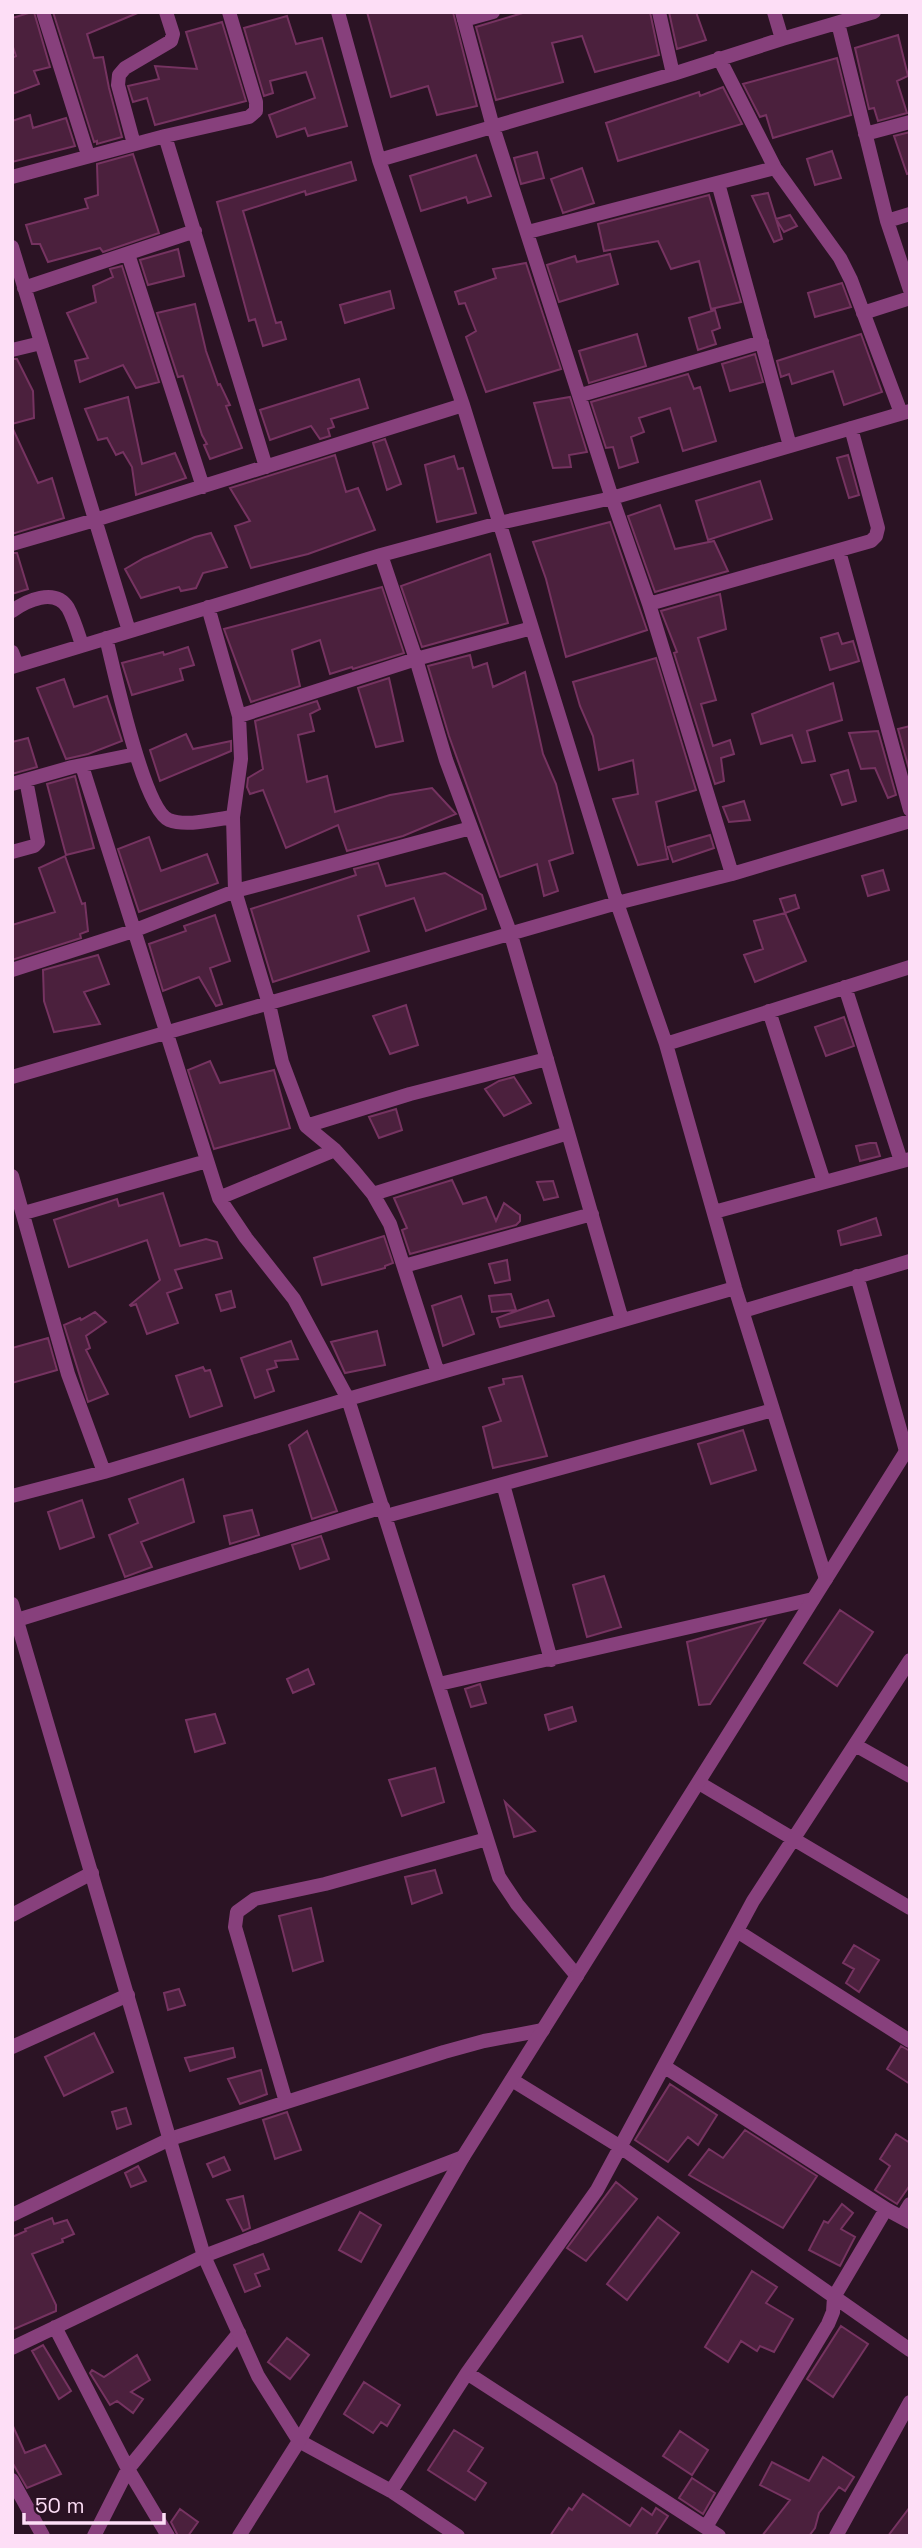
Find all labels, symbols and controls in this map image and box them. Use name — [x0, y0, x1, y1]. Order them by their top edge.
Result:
scale bar — [24, 2482, 164, 2526]
text: 50 m — [35, 2492, 85, 2519]

